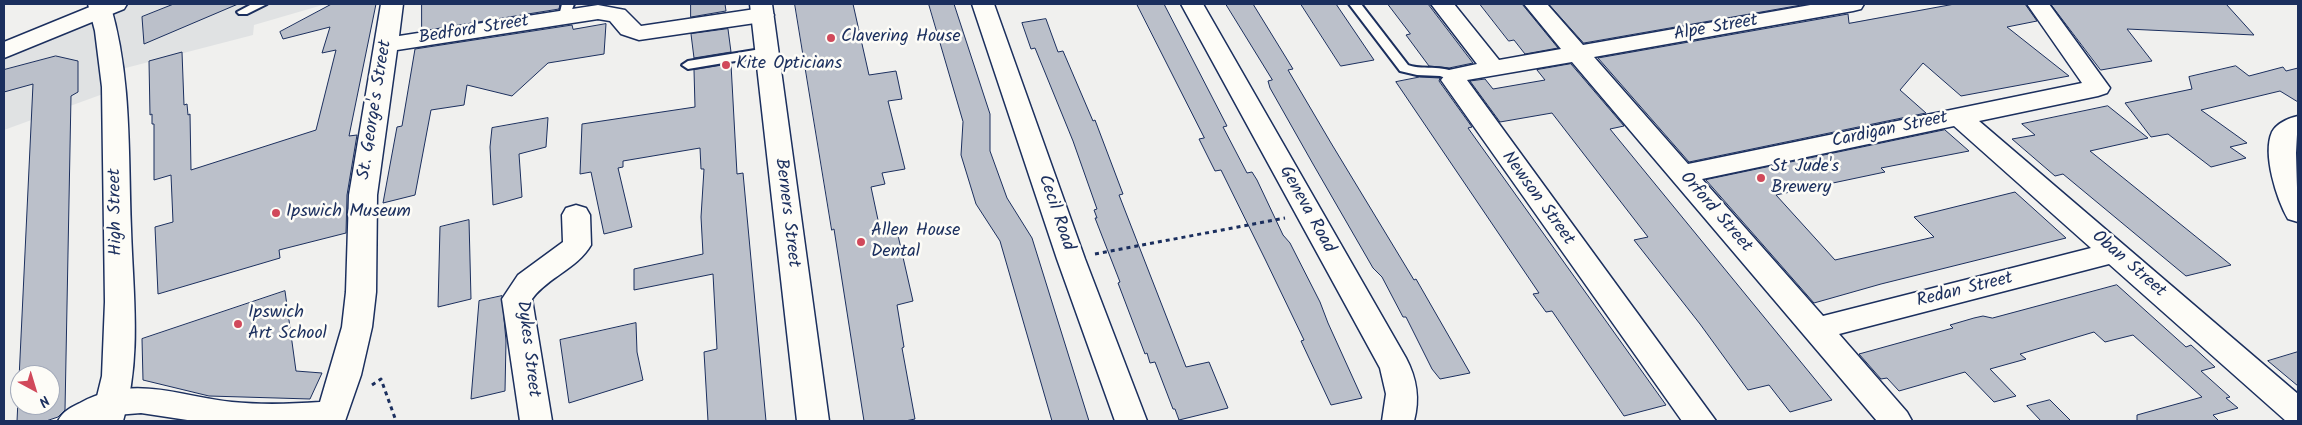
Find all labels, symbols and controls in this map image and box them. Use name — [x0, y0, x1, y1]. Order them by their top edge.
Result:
street label: Alpe Street — [1672, 11, 1760, 47]
street label: Bedford Street — [417, 12, 531, 50]
place label: Clavering House — [841, 27, 961, 49]
marker: Clavering House — [825, 32, 837, 44]
street label: St. George's Street — [354, 39, 398, 181]
place label: Kite Opticians — [736, 54, 842, 76]
marker: Kite Opticians — [720, 59, 732, 71]
street label: Cardigan Street — [1830, 108, 1950, 154]
street label: Newson Street — [1496, 148, 1578, 250]
street label: Berners Street — [769, 157, 803, 269]
place label: St Jude's Brewery — [1771, 157, 1839, 200]
street label: Geneva Road — [1273, 163, 1339, 257]
street label: High Street — [105, 168, 129, 256]
street label: Orford Street — [1674, 168, 1756, 258]
street label: Cecil Road — [1032, 172, 1078, 254]
marker: St Jude's Brewery — [1755, 172, 1767, 184]
place label: Ipswich Museum — [286, 202, 411, 224]
marker: Ipswich Museum — [270, 207, 282, 219]
place label: Allen House Dental — [871, 221, 960, 264]
street label: Oban Street — [2086, 227, 2170, 303]
marker: Allen House Dental — [855, 236, 867, 248]
street label: Redan Street — [1915, 269, 2015, 313]
street label: Dykes Street — [510, 299, 544, 399]
place label: Ipswich Art School — [248, 303, 327, 346]
marker: Ipswich Art School — [232, 318, 244, 330]
north arrow — [10, 365, 60, 415]
text: N — [33, 390, 54, 412]

